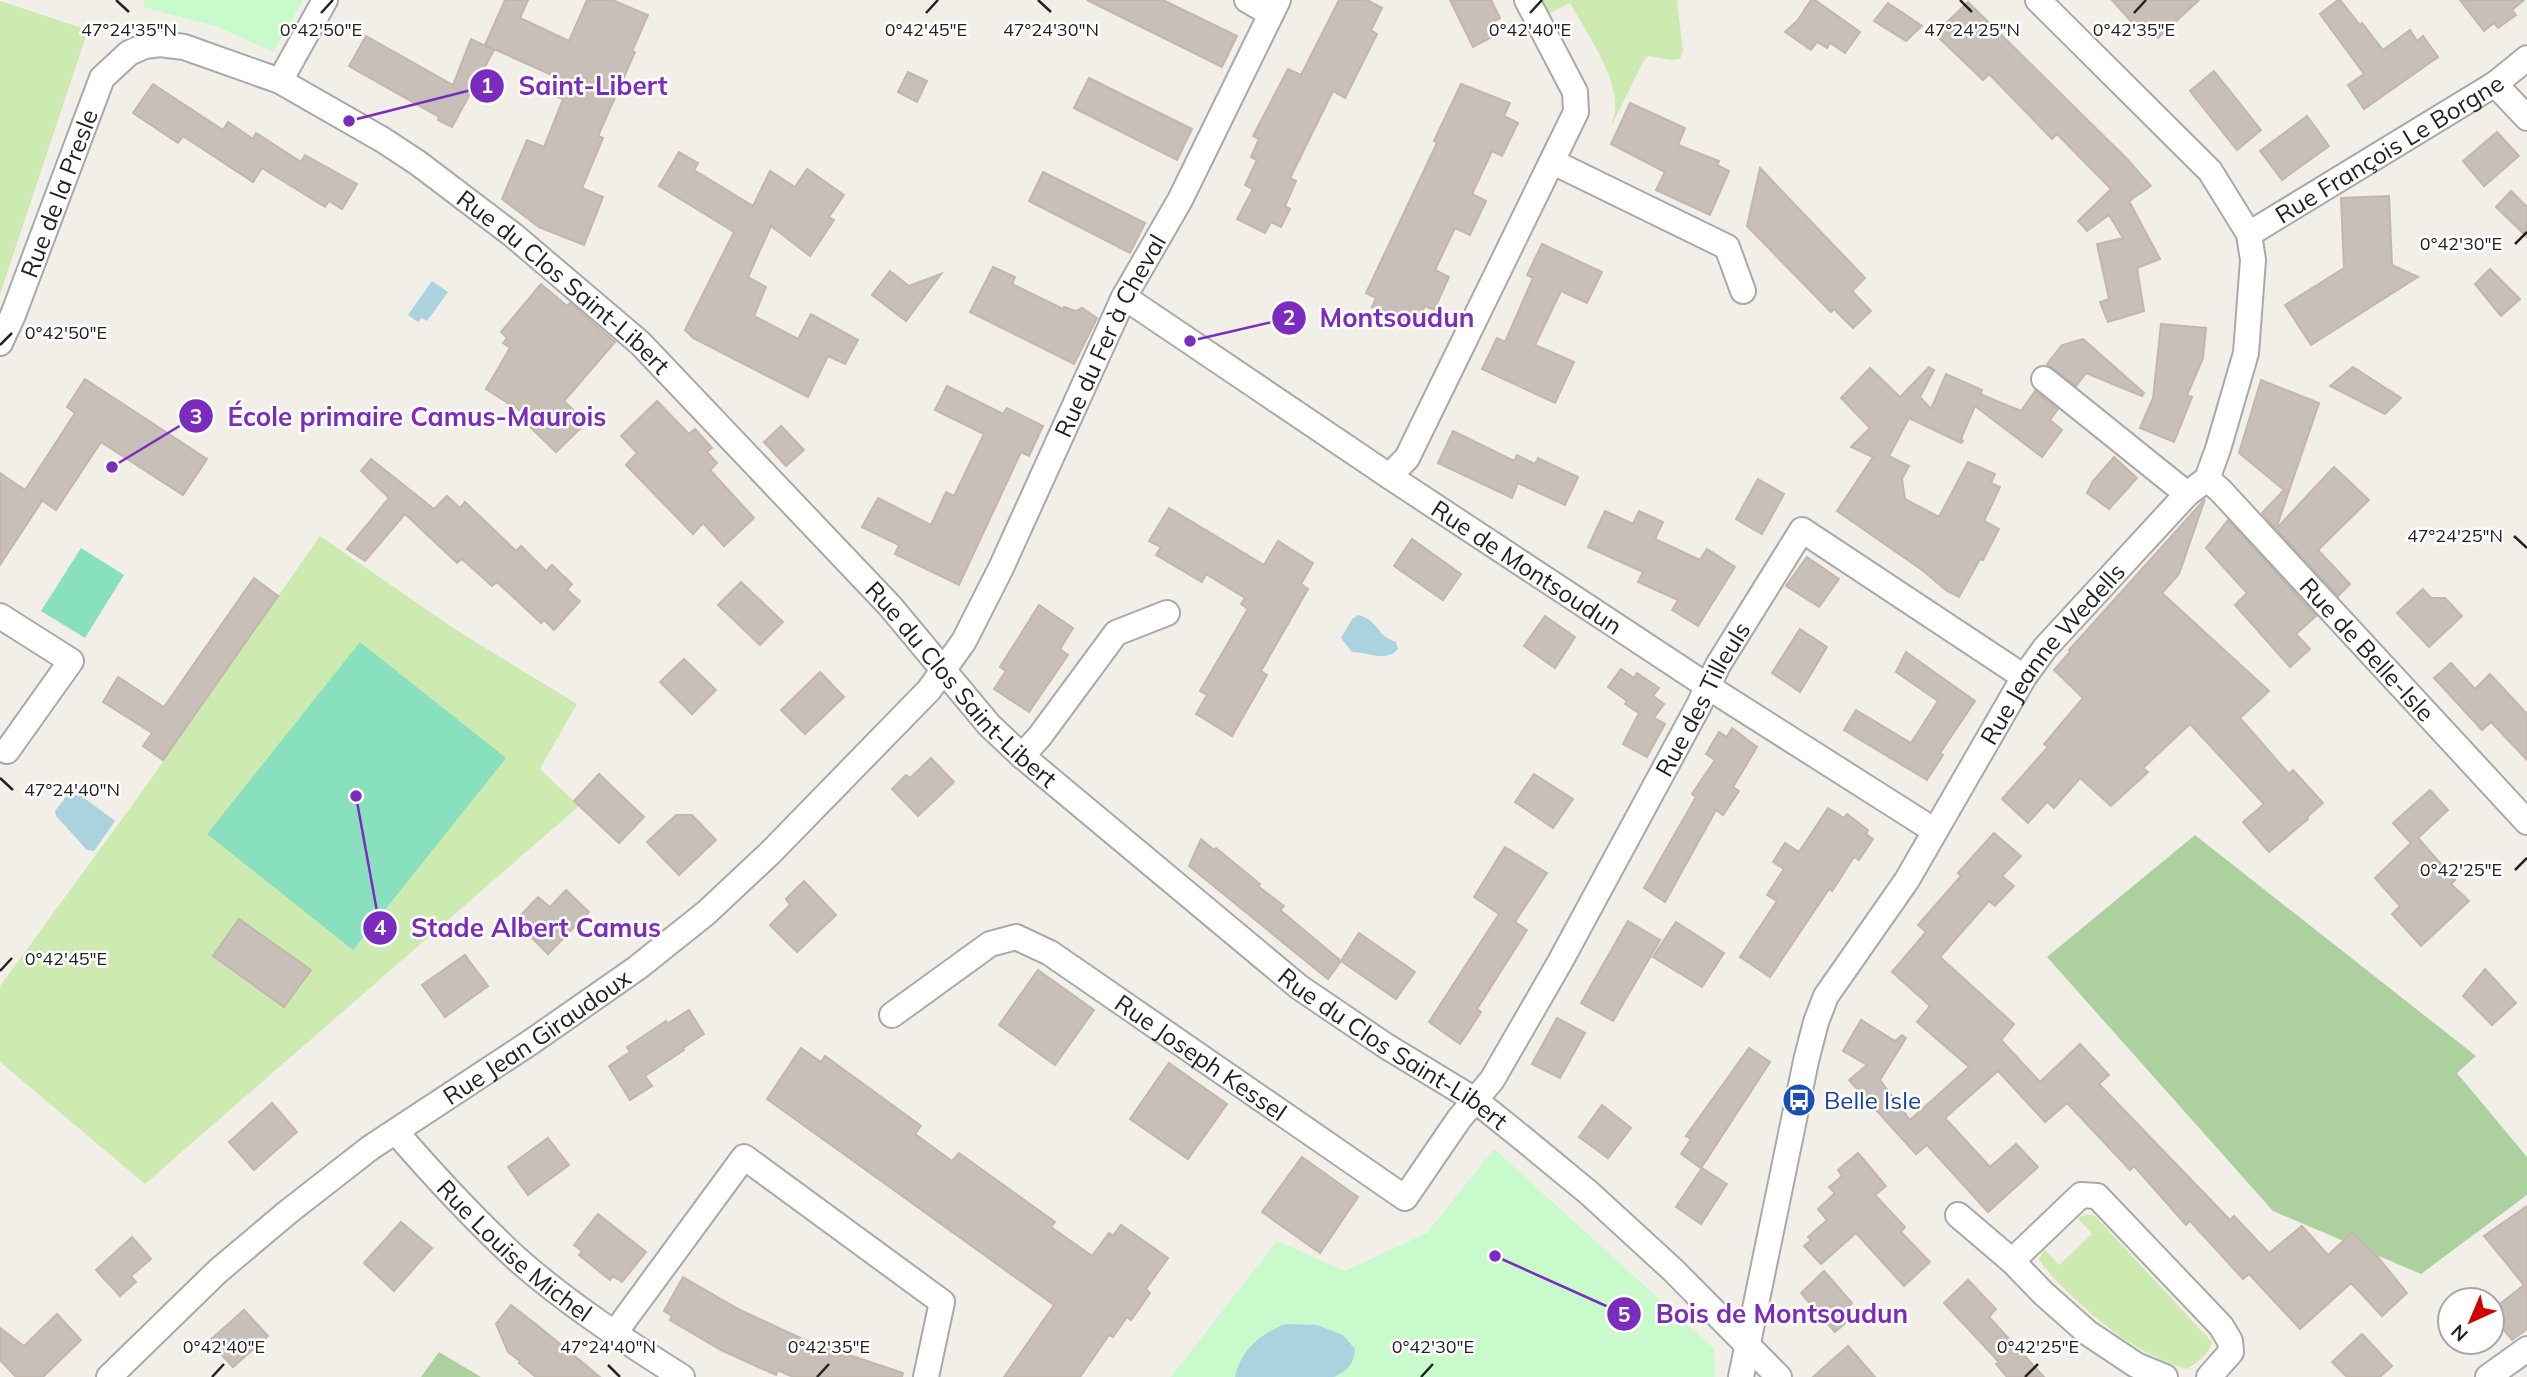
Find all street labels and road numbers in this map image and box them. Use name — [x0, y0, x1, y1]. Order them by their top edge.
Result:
street label: Rue François Le Borgne — [2269, 68, 2510, 230]
street label: Rue de la Presle — [13, 105, 104, 282]
street label: Rue du Clos Saint-Libert — [451, 183, 676, 380]
street label: Rue du Fer à Cheval — [1048, 229, 1172, 442]
street label: Rue de Montsoudun — [1426, 493, 1628, 641]
street label: Rue Jeanne Wedells — [1973, 557, 2131, 750]
street label: Rue de Belle-Isle — [2294, 571, 2441, 727]
street label: Rue du Clos Saint-Libert — [859, 575, 1063, 794]
street label: Rue des Tilleuls — [1648, 616, 1756, 781]
street label: Rue du Clos Saint-Libert — [1272, 961, 1514, 1136]
street label: Rue Jean Giraudoux — [437, 962, 636, 1111]
street label: Rue Joseph Kessel — [1109, 988, 1293, 1127]
street label: Rue Louise Michel — [431, 1173, 598, 1328]

